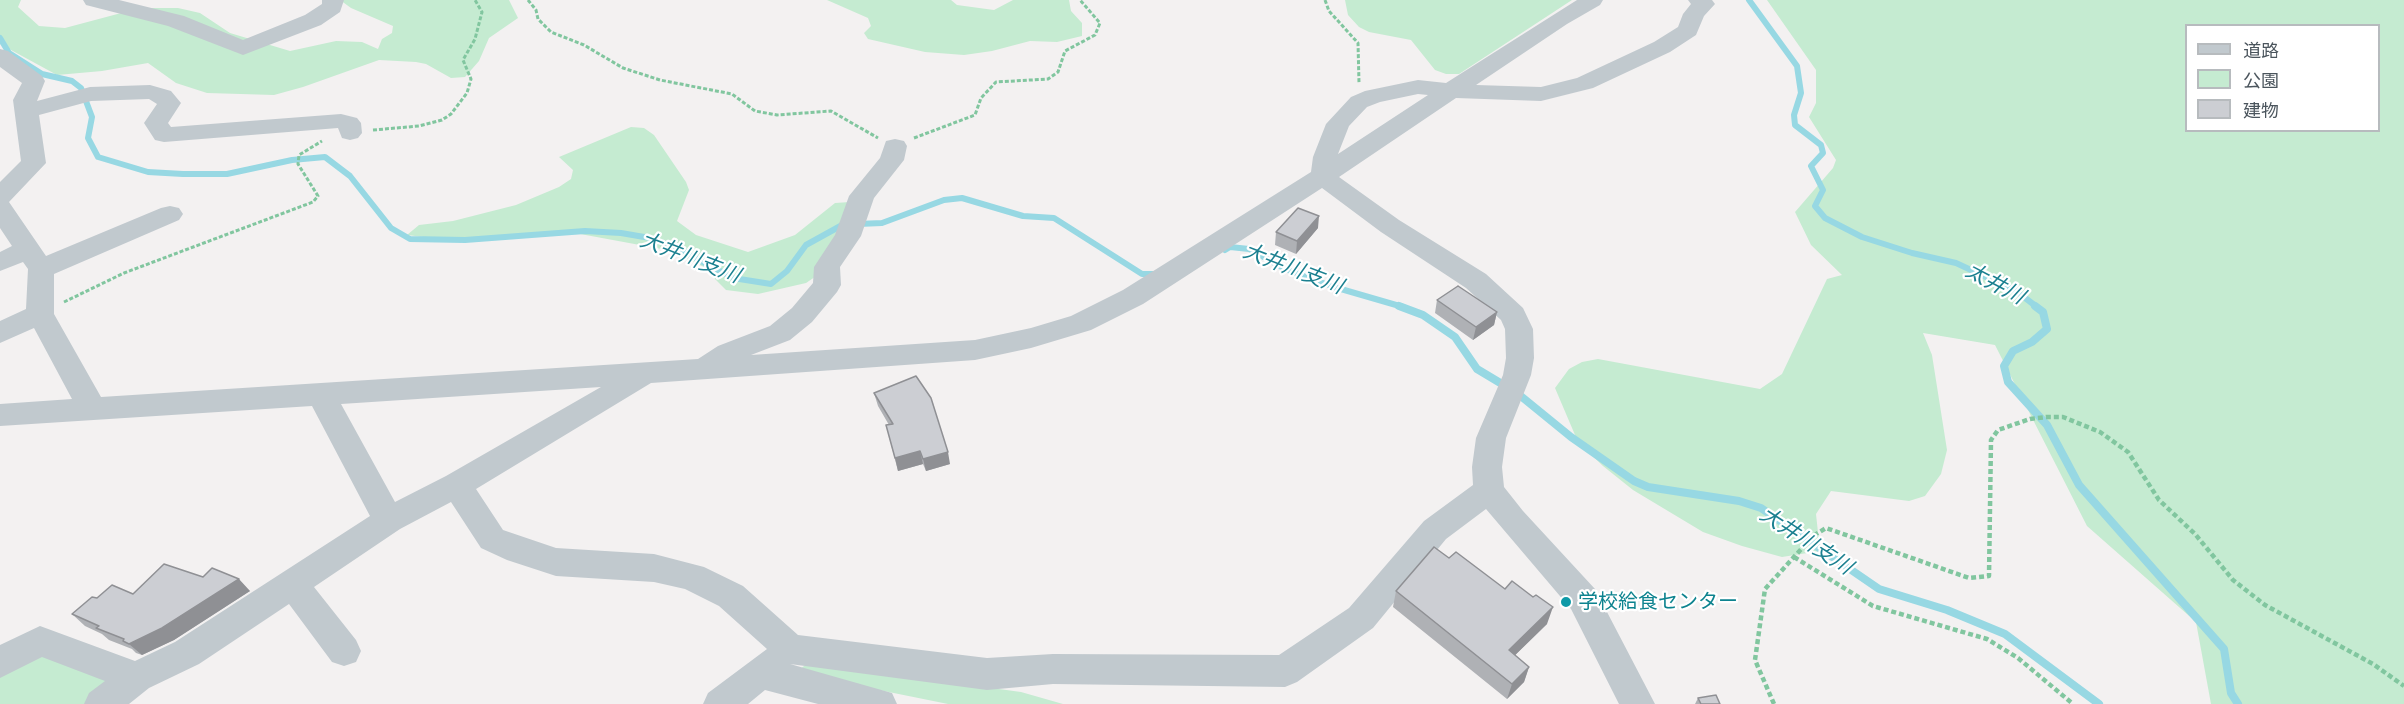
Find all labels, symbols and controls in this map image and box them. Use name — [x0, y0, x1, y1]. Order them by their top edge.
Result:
legend — [2185, 24, 2380, 132]
text: 道路 — [2243, 39, 2279, 62]
text: 公園 — [2243, 69, 2279, 92]
text: 建物 — [2243, 99, 2279, 122]
water label: 大井川支川 — [636, 227, 744, 289]
water label: 大井川支川 — [1239, 238, 1347, 300]
water label: 太井川 — [1961, 258, 2029, 310]
water label: 大井川支川 — [1755, 502, 1857, 580]
place label: 学校給食センター — [1578, 590, 1738, 614]
marker: 学校給食センター — [1559, 595, 1573, 609]

